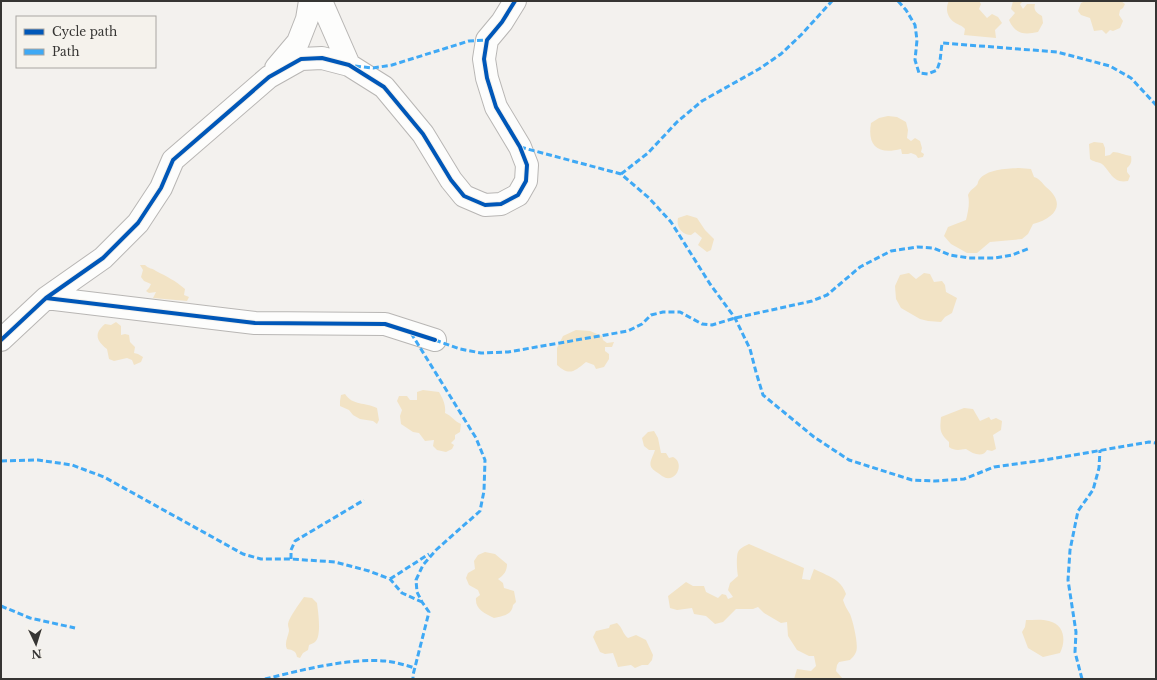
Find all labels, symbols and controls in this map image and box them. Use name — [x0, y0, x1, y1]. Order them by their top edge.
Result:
legend — [16, 16, 156, 68]
text: Cycle path — [52, 24, 117, 39]
text: Path — [52, 44, 80, 59]
north arrow — [16, 624, 56, 664]
text: N — [30, 647, 42, 661]

